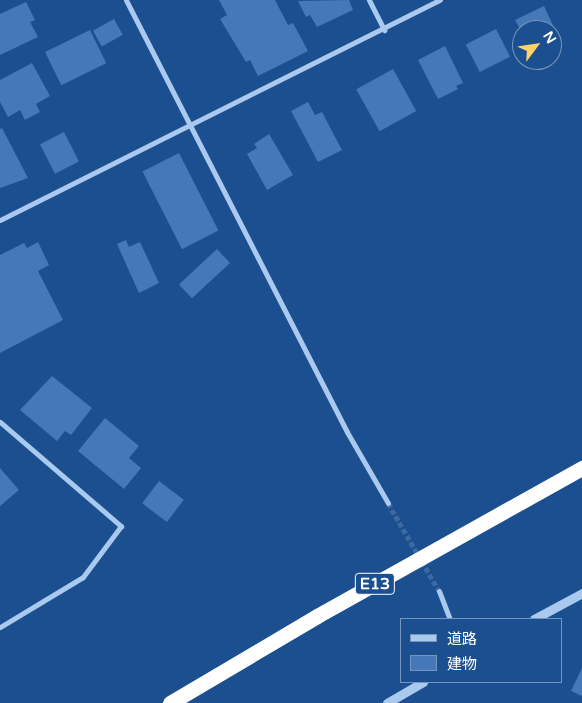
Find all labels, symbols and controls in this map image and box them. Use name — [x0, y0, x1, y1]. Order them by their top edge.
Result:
north arrow — [512, 20, 562, 70]
text: N — [539, 28, 560, 47]
road number: E13 — [354, 570, 396, 598]
legend — [400, 618, 562, 683]
text: 道路 — [447, 630, 477, 648]
text: 建物 — [447, 655, 477, 673]

